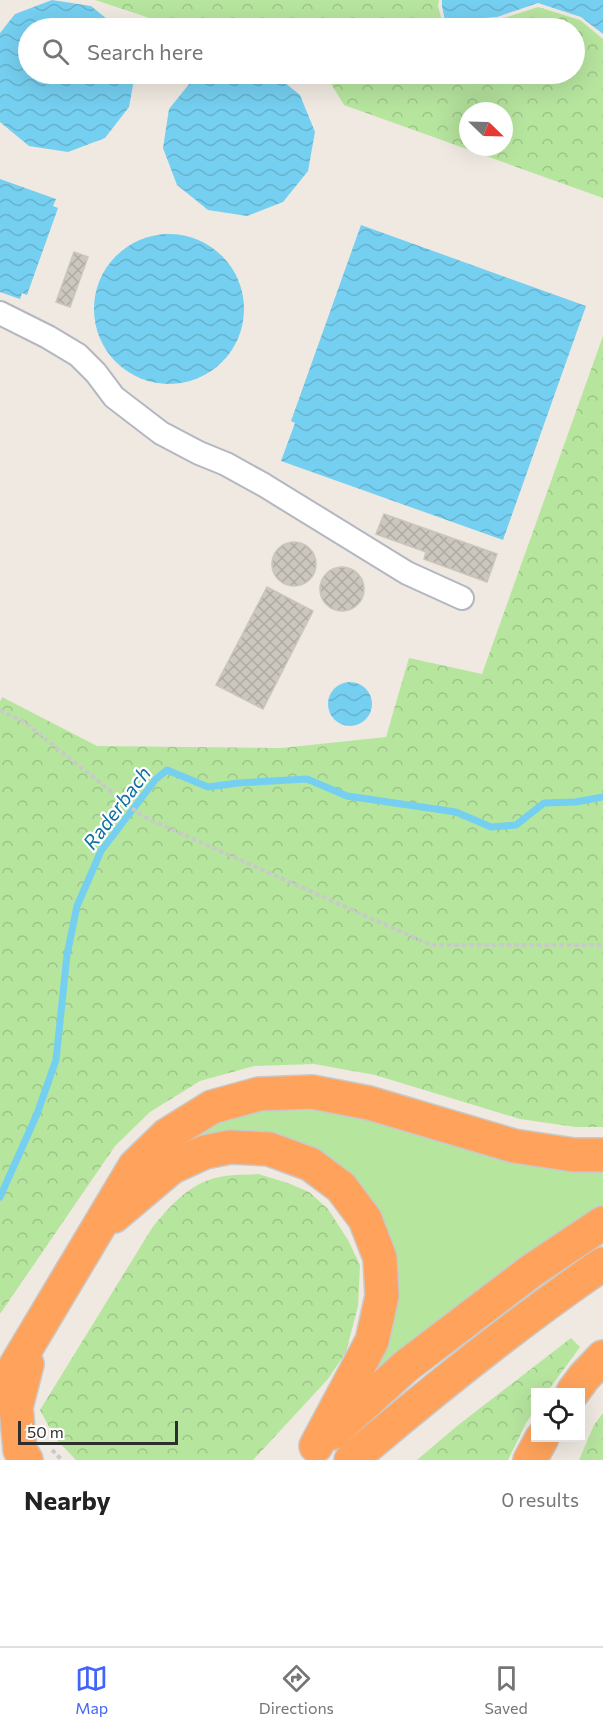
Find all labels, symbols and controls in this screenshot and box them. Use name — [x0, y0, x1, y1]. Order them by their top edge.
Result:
search box — [18, 18, 585, 84]
icon: search — [39, 35, 72, 68]
text: Search here — [87, 38, 203, 65]
north arrow — [459, 102, 513, 156]
water label: Raderbach — [77, 761, 155, 854]
map controls — [531, 1388, 585, 1442]
button: locate — [531, 1388, 585, 1442]
scale bar — [18, 1418, 178, 1446]
text: 50 m — [27, 1422, 64, 1441]
text: Nearby — [24, 1484, 111, 1515]
text: 0 results — [501, 1487, 579, 1511]
tab: Map — [75, 1662, 108, 1717]
tab: Directions — [259, 1662, 334, 1717]
tab: Saved — [484, 1662, 528, 1717]

